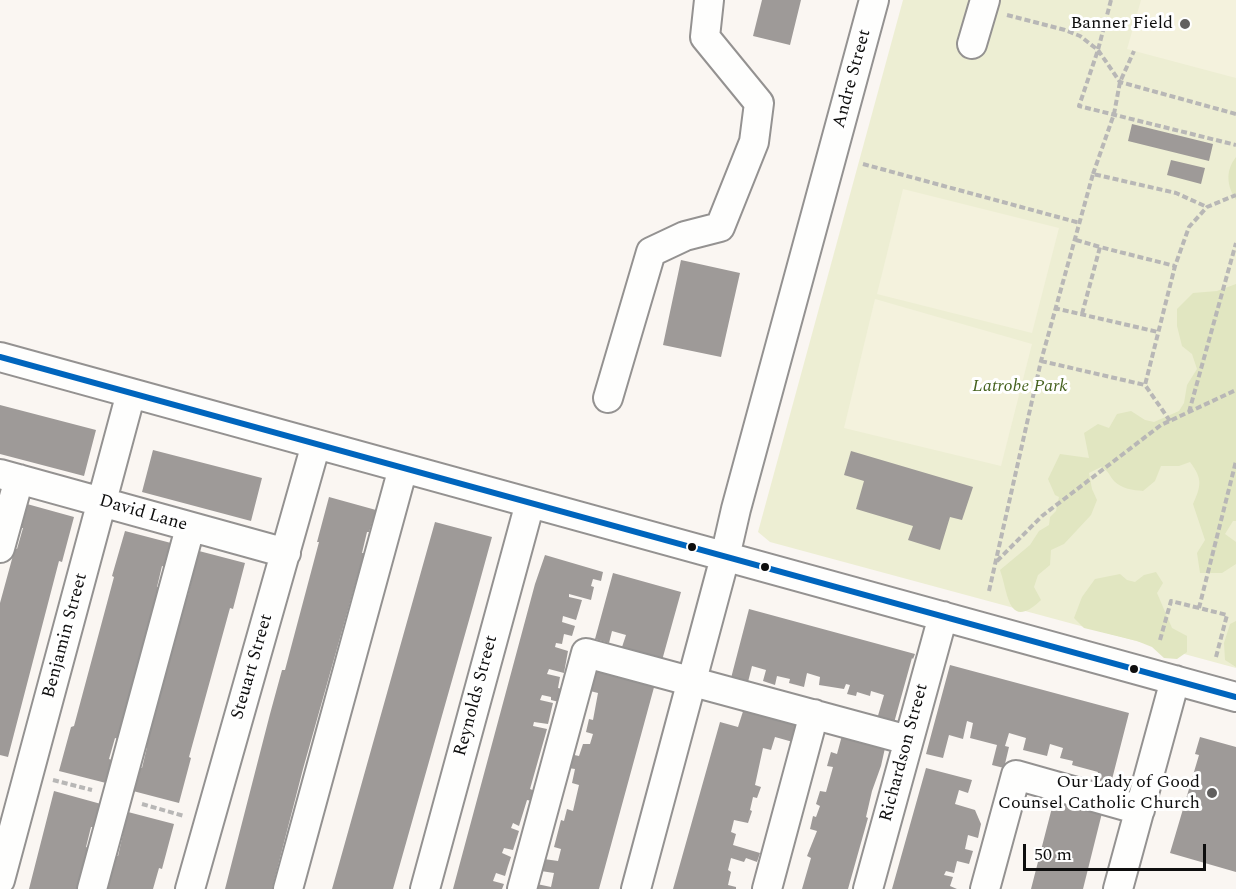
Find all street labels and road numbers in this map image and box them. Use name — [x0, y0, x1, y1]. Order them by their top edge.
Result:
street label: Andre Street — [829, 27, 877, 131]
street label: David Lane — [96, 491, 190, 537]
street label: Benjamin Street — [39, 571, 93, 701]
street label: Steuart Street — [228, 612, 278, 722]
street label: Reynolds Street — [450, 633, 504, 759]
street label: Richardson Street — [876, 682, 934, 824]

